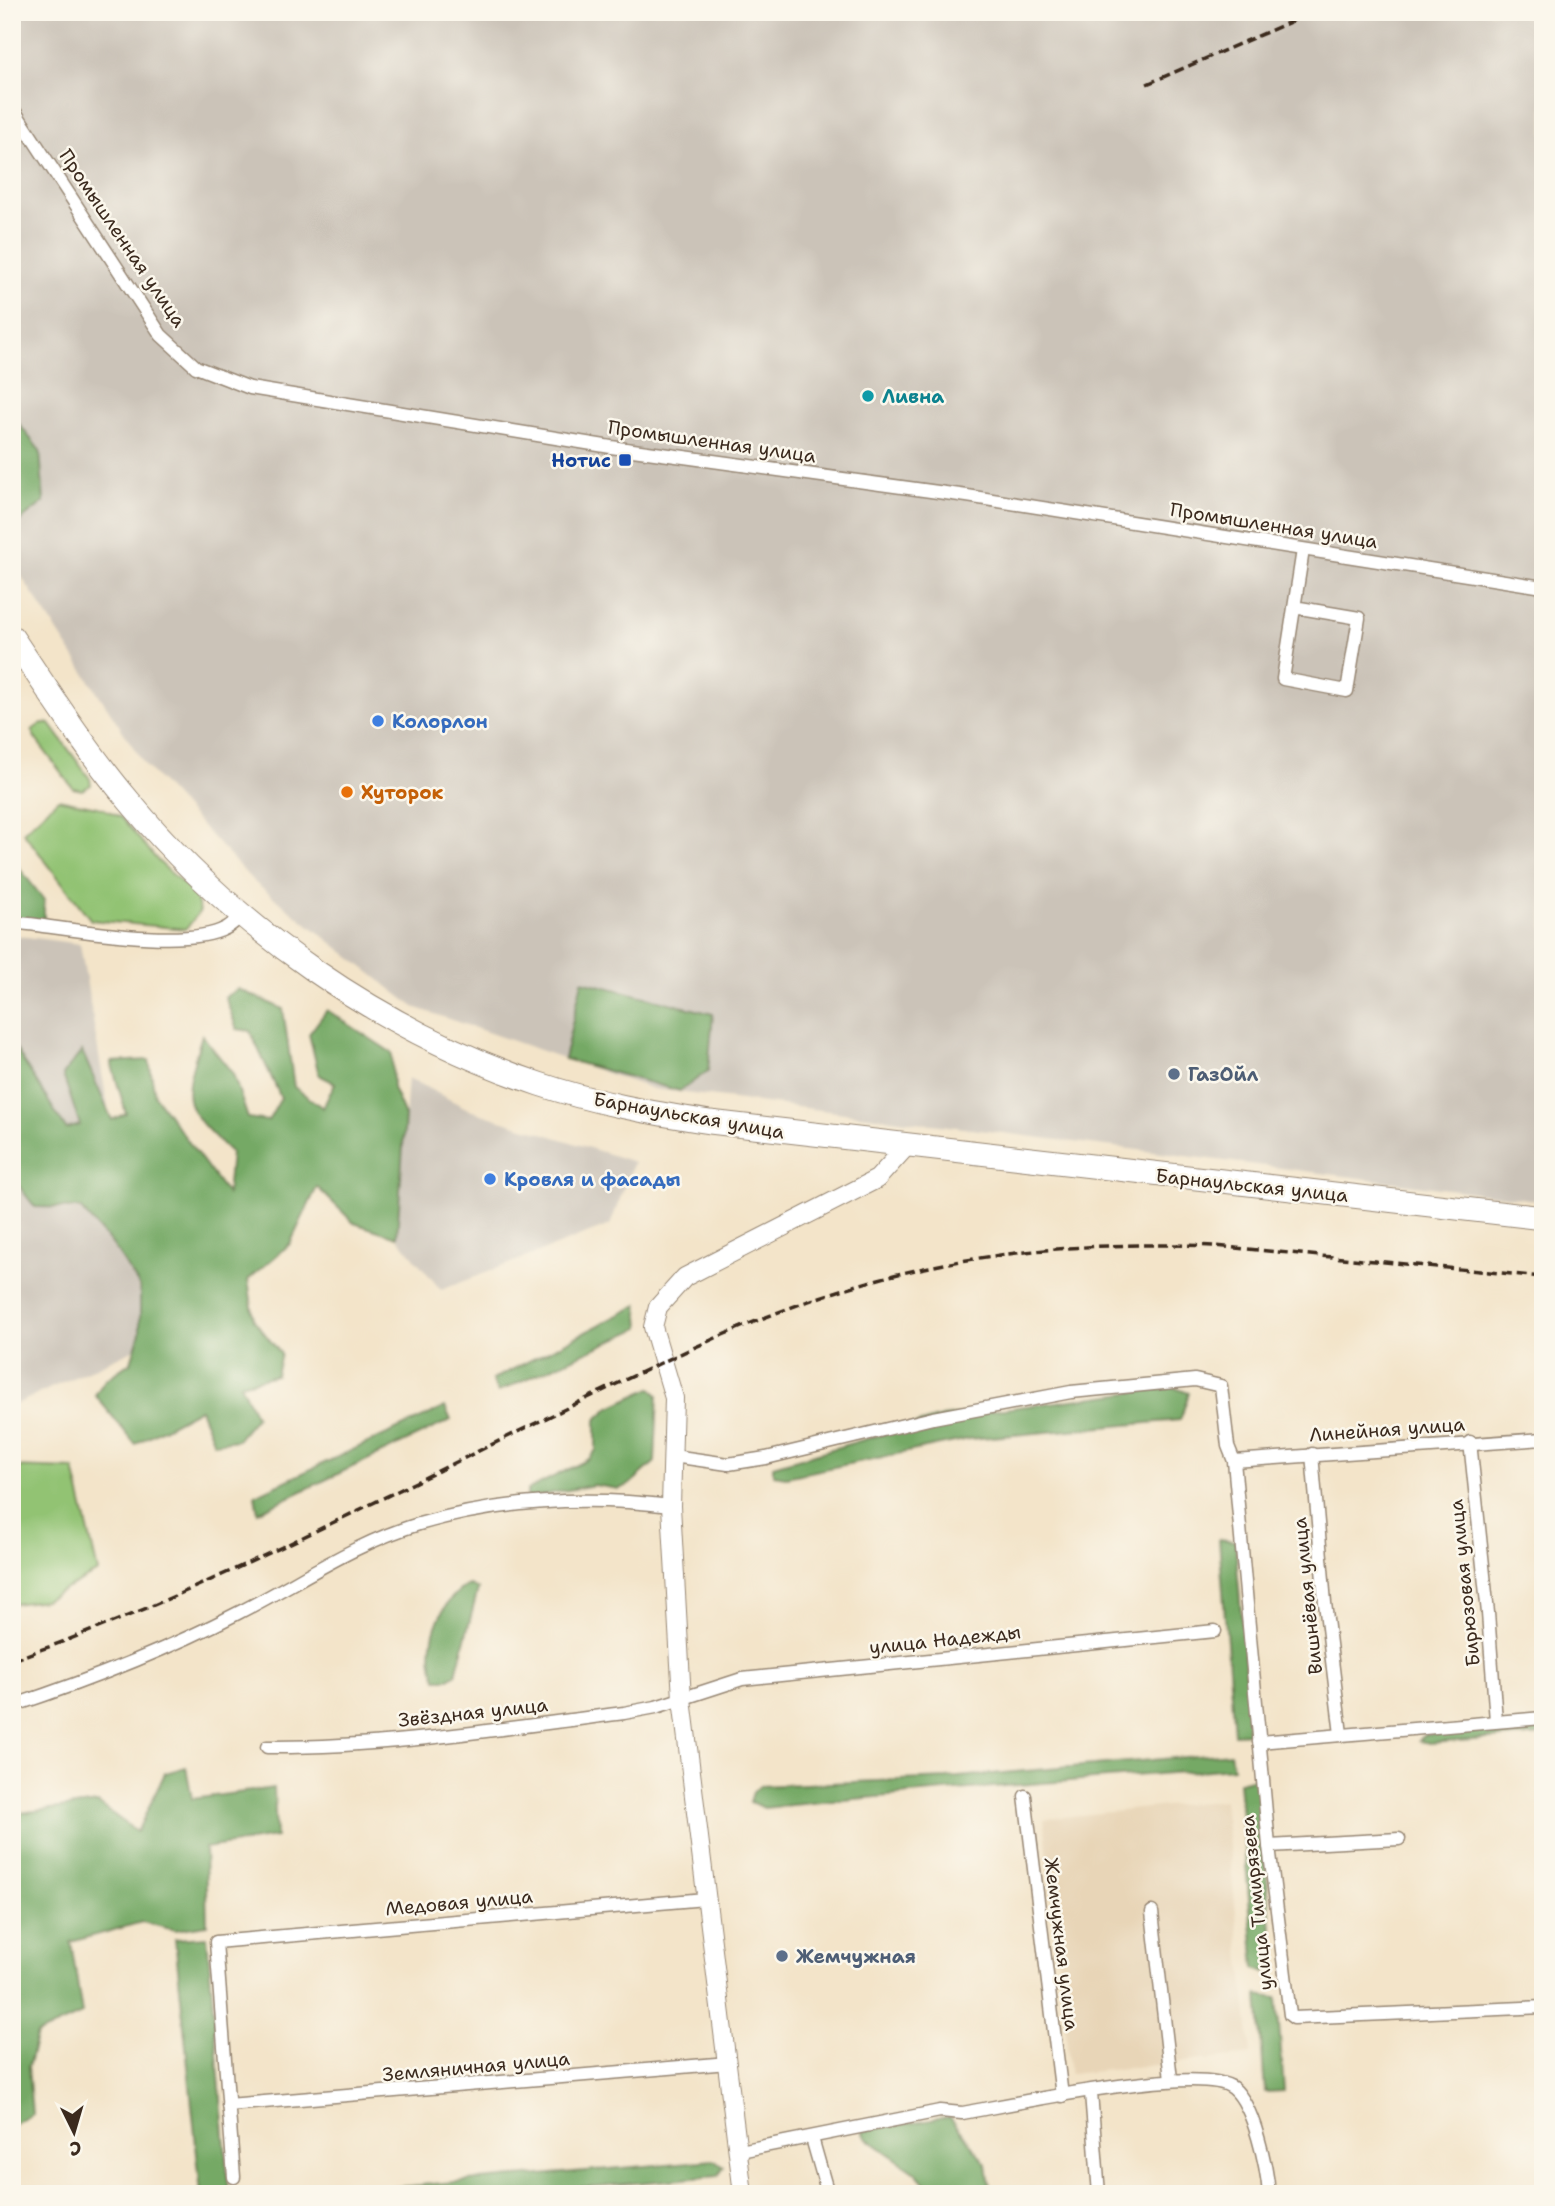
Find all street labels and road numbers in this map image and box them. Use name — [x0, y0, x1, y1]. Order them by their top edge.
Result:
street label: Промышленная улица — [54, 144, 192, 332]
street label: Промышленная улица — [606, 415, 818, 468]
street label: Промышленная улица — [1168, 497, 1380, 554]
street label: Барнаульская улица — [591, 1086, 787, 1145]
street label: Барнаульская улица — [1154, 1163, 1350, 1208]
street label: Линейная улица — [1308, 1412, 1466, 1447]
street label: Бирюзовая улица — [1443, 1498, 1486, 1668]
street label: Вишнёвая улица — [1287, 1516, 1328, 1676]
street label: улица Надежды — [868, 1619, 1022, 1660]
street label: Звёздная улица — [397, 1692, 549, 1733]
street label: улица Тимирязева — [1235, 1814, 1278, 1992]
street label: Жемчужная улица — [1038, 1856, 1085, 2032]
street label: Медовая улица — [384, 1884, 534, 1921]
street label: Земляничная улица — [381, 2046, 571, 2087]

